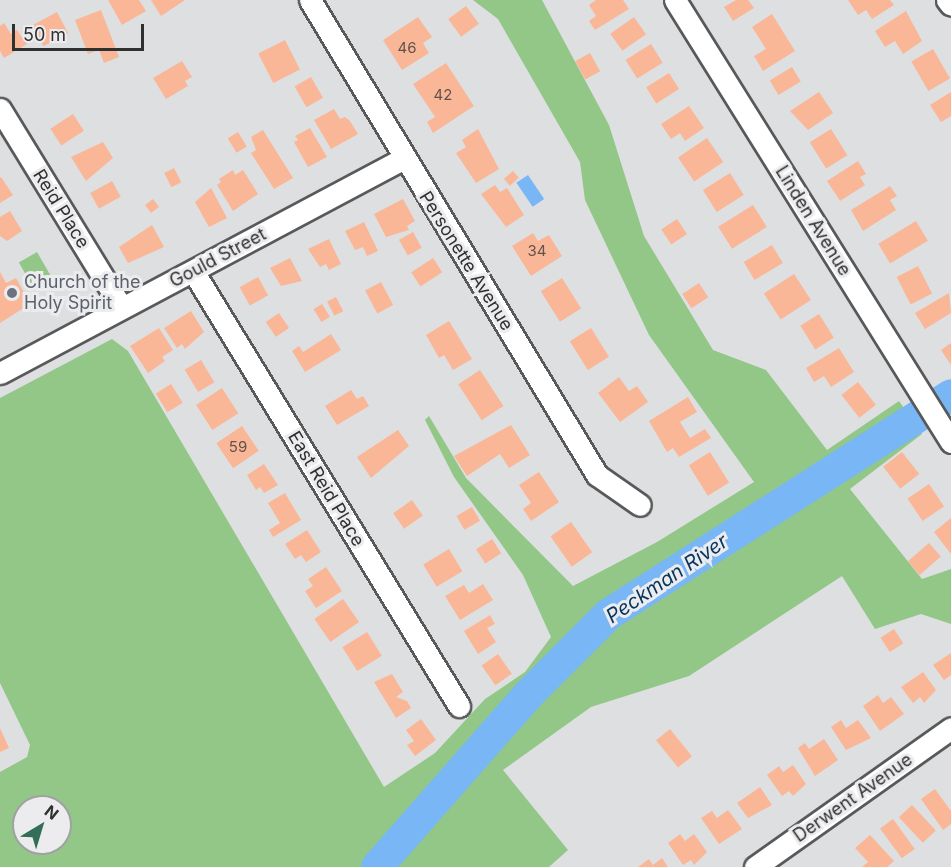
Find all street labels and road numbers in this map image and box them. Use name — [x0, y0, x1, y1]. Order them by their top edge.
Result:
street label: Linden Avenue — [771, 162, 855, 280]
street label: Reid Place — [28, 166, 94, 252]
street label: Personette Avenue — [414, 187, 518, 335]
street label: Gould Street — [166, 224, 270, 292]
street label: East Reid Place — [283, 428, 369, 550]
street label: Derwent Avenue — [789, 749, 917, 847]

